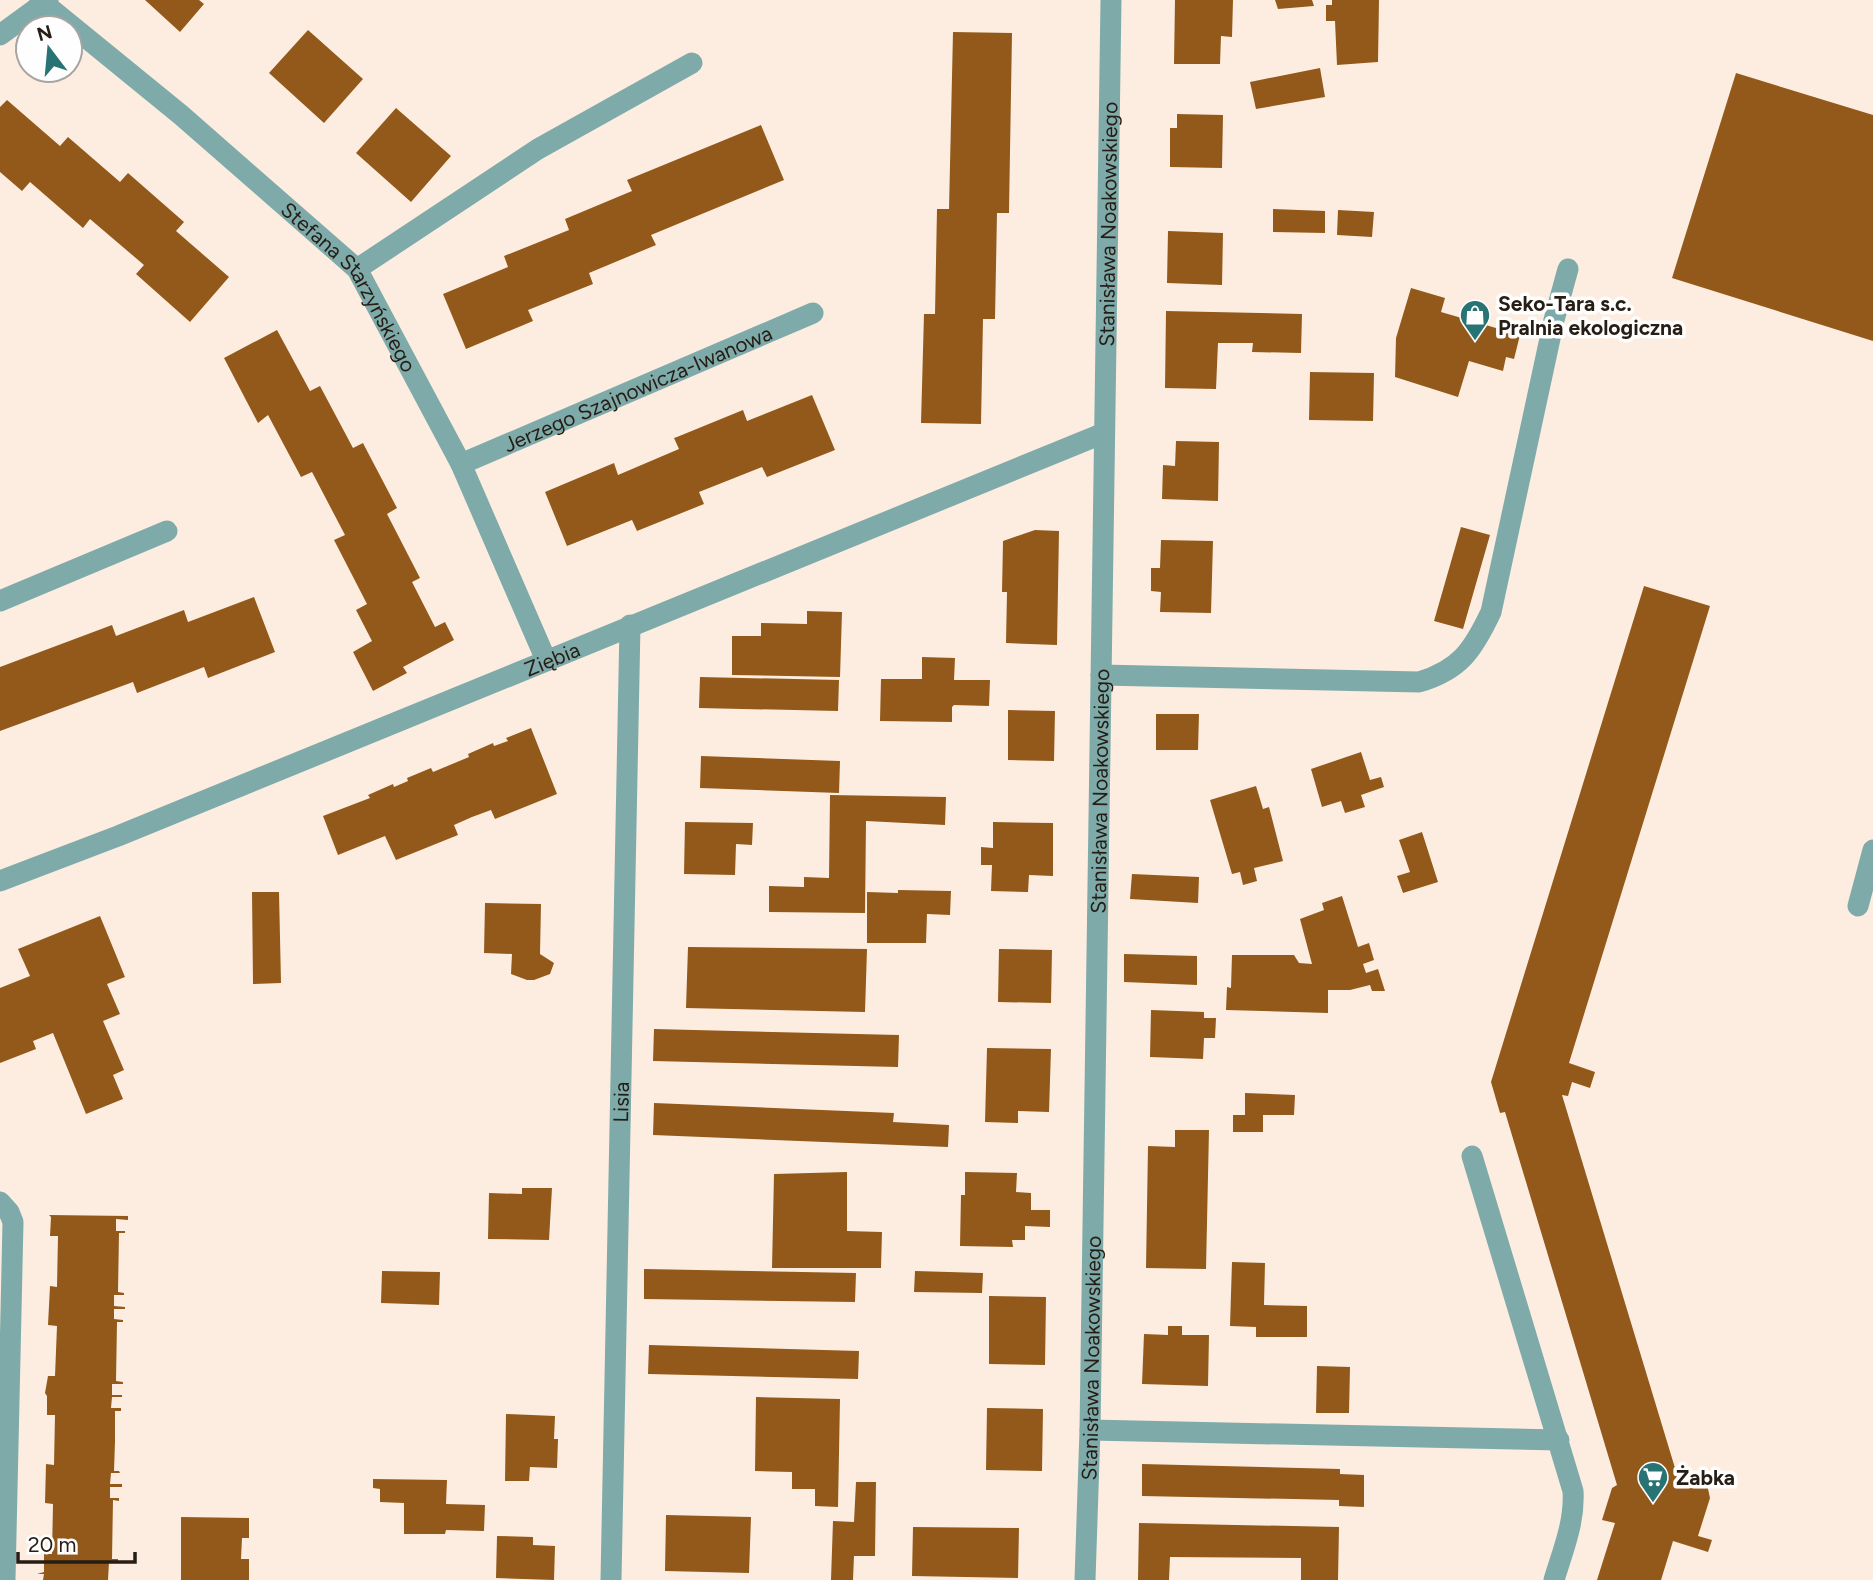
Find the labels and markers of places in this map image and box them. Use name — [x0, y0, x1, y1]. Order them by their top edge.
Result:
place label: Seko-Tara s.c. Pralnia ekologiczna — [1498, 291, 1683, 340]
shop icon: Seko-Tara s.c. Pralnia ekologiczna — [1458, 298, 1492, 342]
supermarket icon: Żabka — [1636, 1460, 1670, 1504]
place label: Żabka — [1676, 1465, 1735, 1490]

